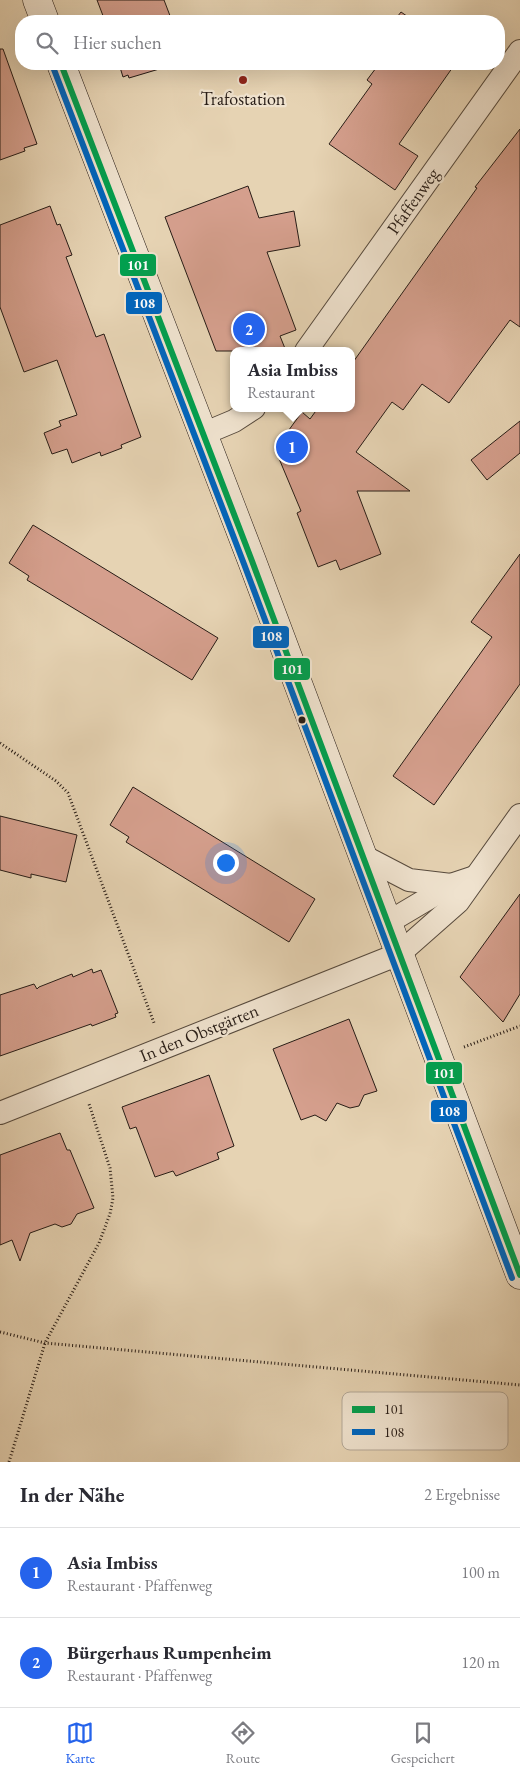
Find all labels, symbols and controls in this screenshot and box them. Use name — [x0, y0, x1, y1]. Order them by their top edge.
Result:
search box — [15, 15, 505, 70]
icon: search — [33, 29, 61, 57]
text: Hier suchen — [73, 30, 162, 55]
marker: Trafostation — [237, 74, 249, 86]
place label: Trafostation — [201, 87, 286, 110]
street label: Pfaffenweg — [381, 163, 444, 239]
line badge: 101 — [119, 253, 157, 277]
text: 101 — [127, 256, 149, 274]
line badge: 108 — [125, 291, 163, 315]
text: 108 — [133, 294, 155, 312]
pin: 2 — [233, 310, 265, 348]
popup — [230, 347, 355, 412]
text: Asia Imbiss — [247, 357, 338, 382]
text: Restaurant — [247, 382, 315, 403]
pin: 1 — [276, 428, 308, 466]
line badge: 108 — [252, 625, 290, 649]
text: 108 — [260, 627, 282, 645]
line badge: 101 — [273, 657, 311, 681]
text: 101 — [281, 660, 303, 678]
unlabelled marker — [297, 715, 307, 725]
your location — [213, 850, 239, 876]
street label: In den Obstgärten — [136, 998, 262, 1067]
line badge: 101 — [425, 1061, 463, 1085]
text: 101 — [433, 1064, 455, 1082]
line badge: 108 — [430, 1099, 468, 1123]
text: 108 — [438, 1102, 460, 1120]
legend — [342, 1392, 508, 1450]
text: 101 — [384, 1400, 404, 1418]
text: 108 — [384, 1423, 404, 1441]
text: In der Nähe — [20, 1481, 125, 1508]
text: 2 Ergebnisse — [424, 1484, 500, 1505]
text: Asia Imbiss — [67, 1550, 158, 1575]
text: 1 — [32, 1562, 40, 1583]
text: 100 m — [461, 1562, 500, 1583]
text: Restaurant · Pfaffenweg — [67, 1575, 212, 1596]
text: Bürgerhaus Rumpenheim — [67, 1640, 272, 1665]
text: 2 — [32, 1652, 40, 1673]
text: 120 m — [461, 1652, 500, 1673]
text: Restaurant · Pfaffenweg — [67, 1665, 212, 1686]
tab: Karte — [65, 1719, 95, 1767]
tab: Route — [226, 1719, 260, 1767]
tab: Gespeichert — [391, 1719, 455, 1767]

